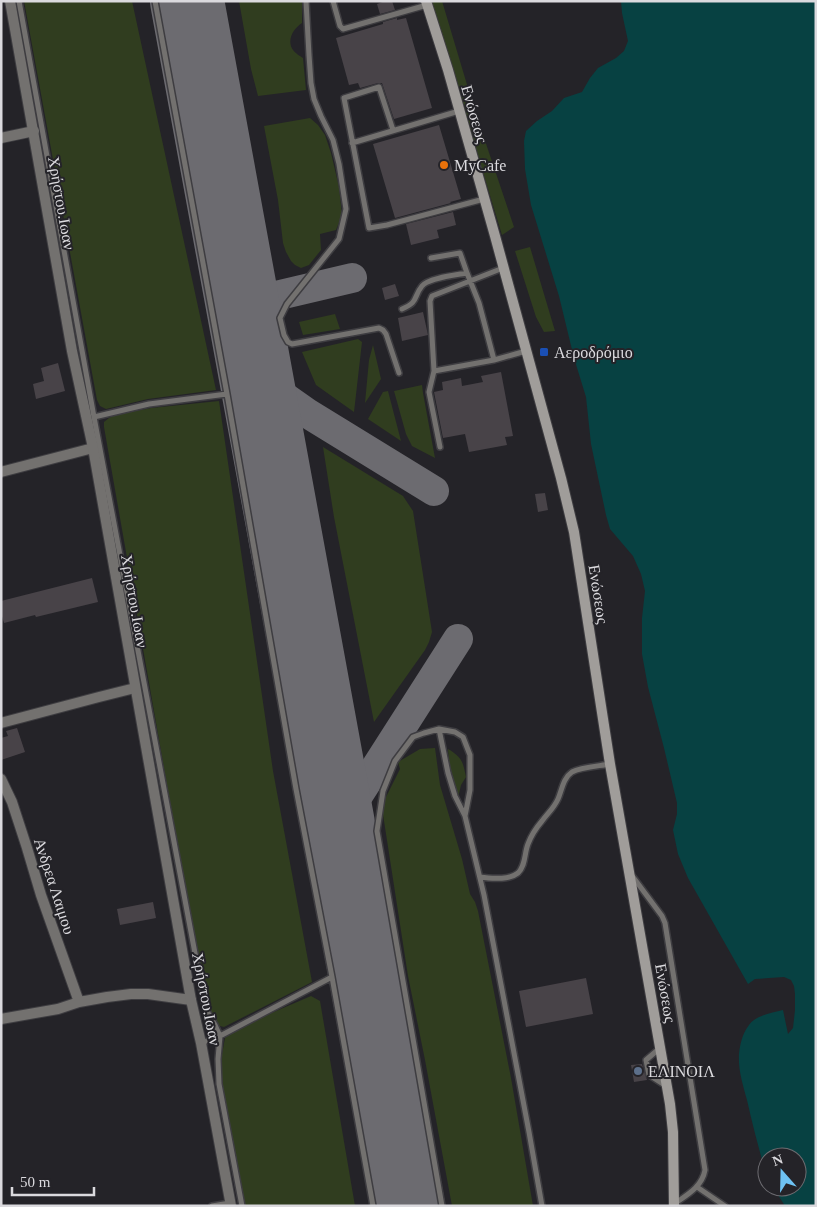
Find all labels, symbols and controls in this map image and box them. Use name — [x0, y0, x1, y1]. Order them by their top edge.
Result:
street label: Ενώσεως — [458, 83, 491, 146]
street label: Χρήστου.Ιωαν — [44, 155, 78, 251]
place label: MyCafe — [454, 157, 506, 175]
marker: MyCafe — [438, 159, 450, 171]
place label: Αεροδρόμιο — [554, 344, 633, 362]
marker: Αεροδρόμιο — [538, 346, 550, 358]
street label: Χρήστου.Ιωαν — [117, 553, 151, 649]
street label: Ενώσεως — [585, 563, 612, 626]
street label: Ανδρεα Λαιμου — [30, 836, 78, 937]
street label: Χρήστου.Ιωαν — [188, 951, 224, 1047]
street label: Ενώσεως — [652, 962, 679, 1025]
place label: ΕΛΙΝΟΙΛ — [648, 1063, 715, 1080]
marker: ΕΛΙΝΟΙΛ — [632, 1065, 644, 1077]
north arrow — [757, 1147, 807, 1197]
text: N — [770, 1151, 785, 1169]
scale bar — [12, 1164, 95, 1196]
text: 50 m — [20, 1174, 51, 1190]

